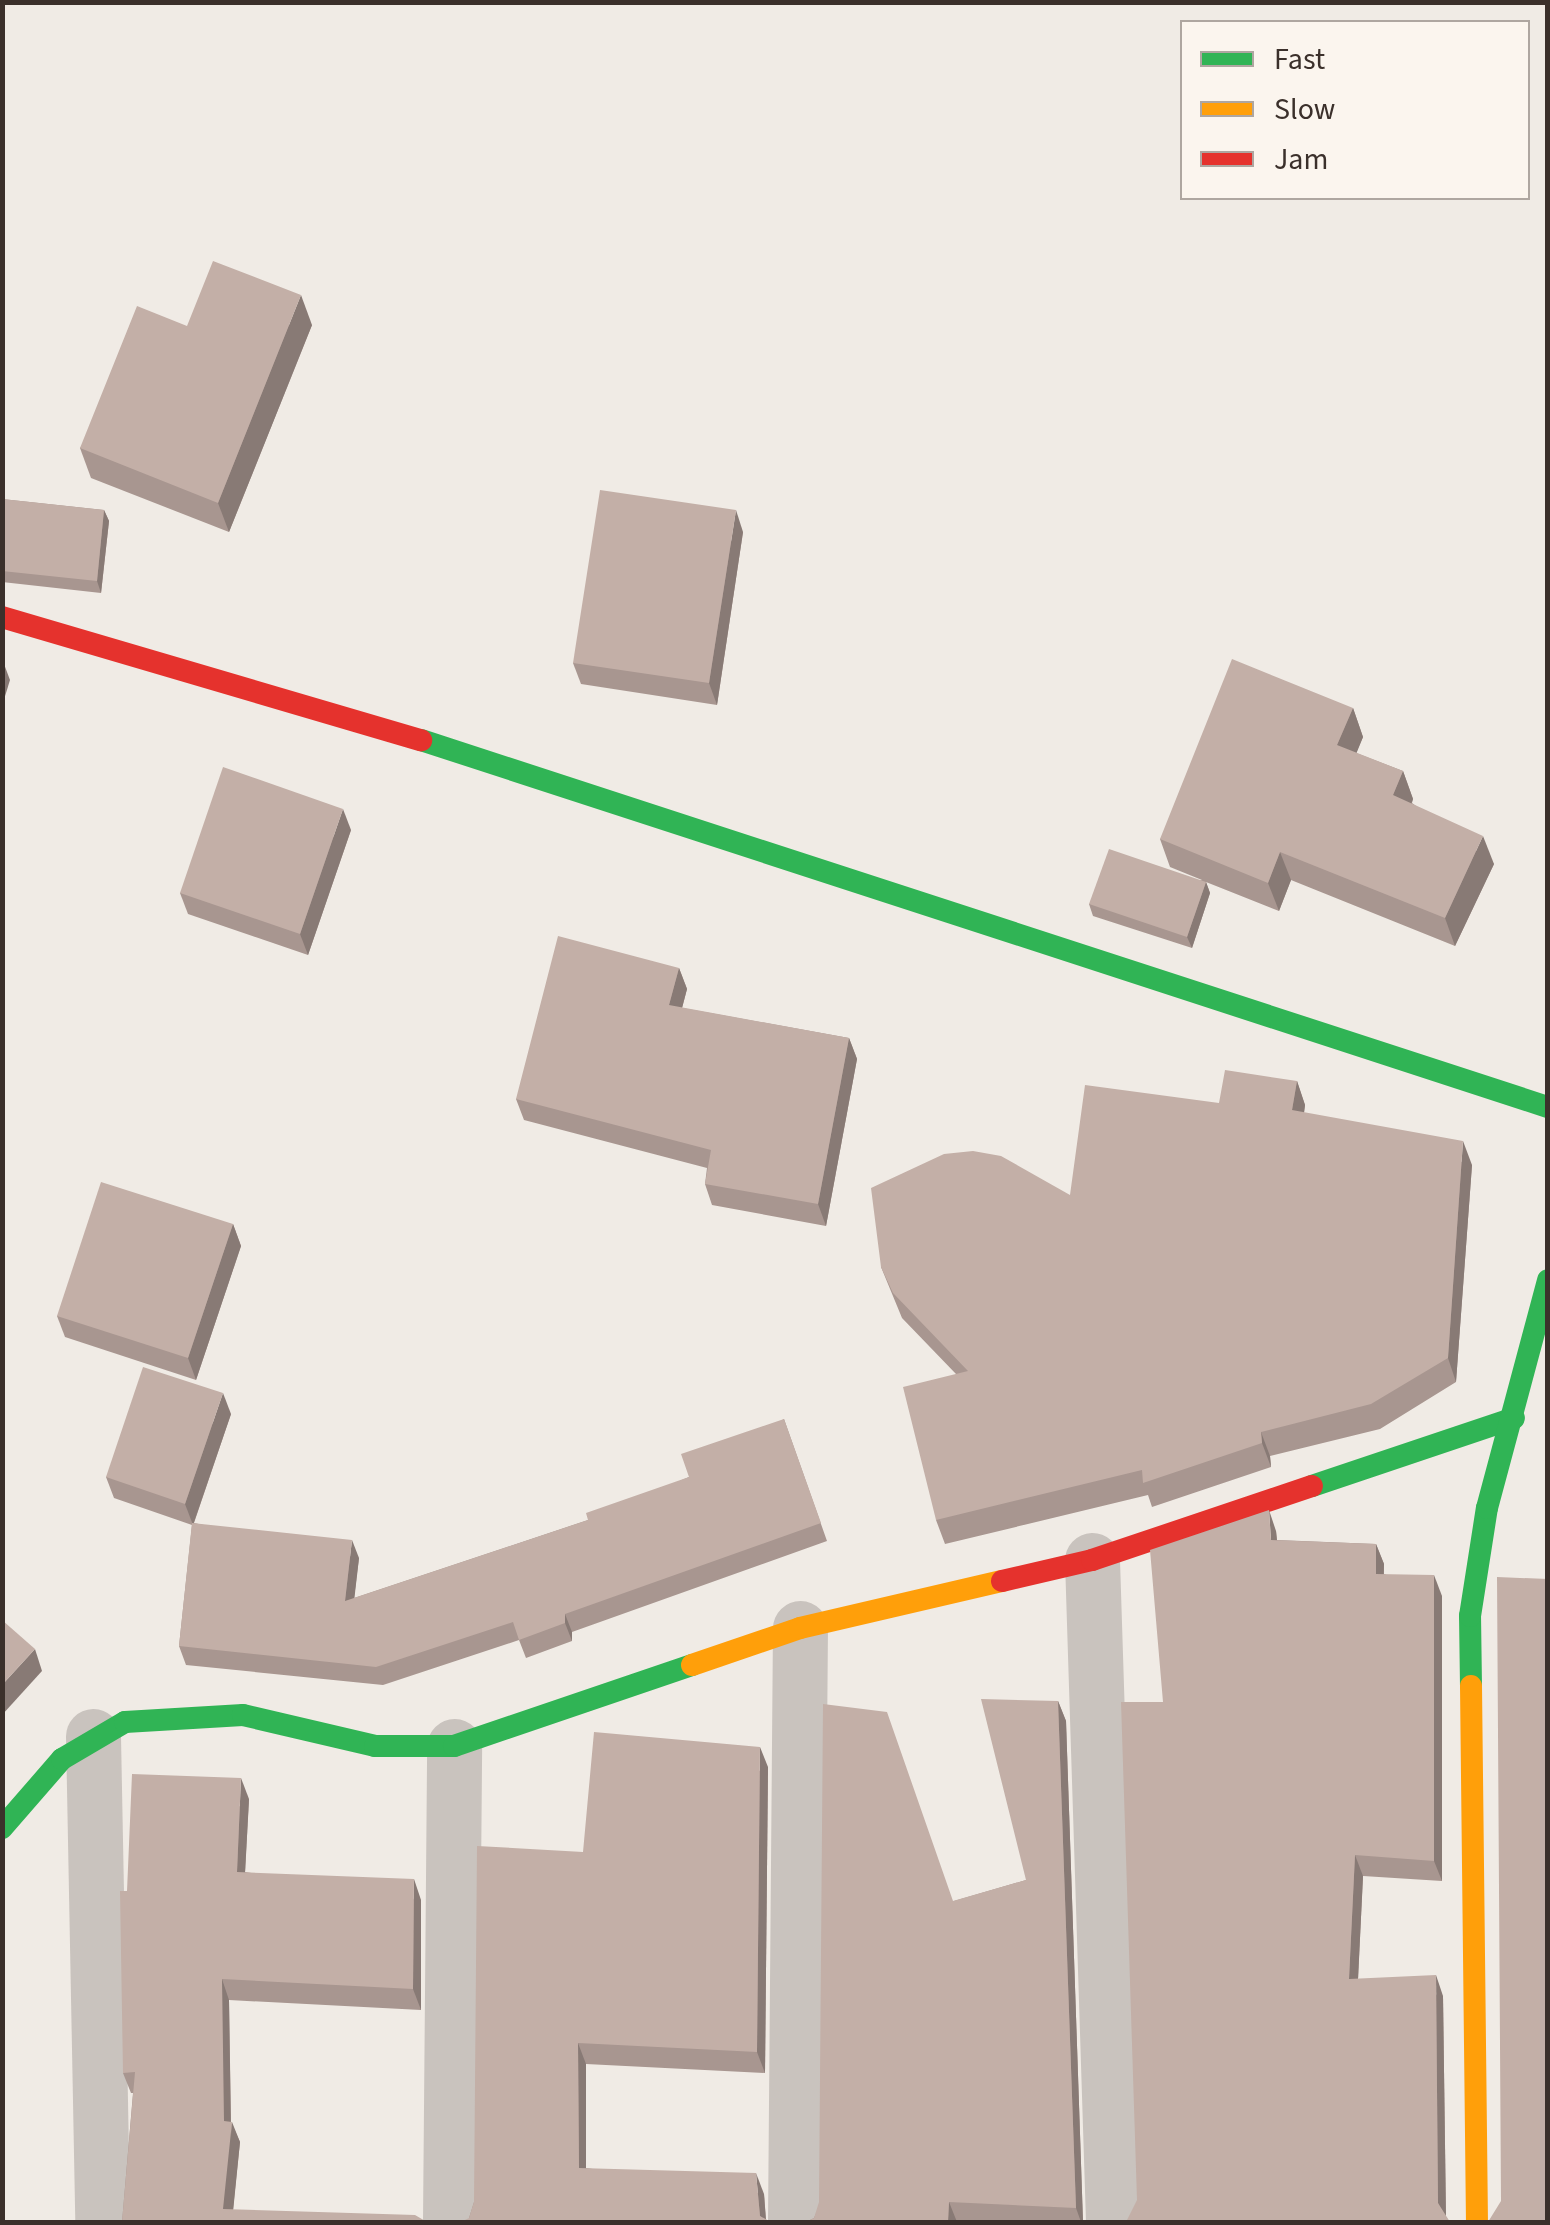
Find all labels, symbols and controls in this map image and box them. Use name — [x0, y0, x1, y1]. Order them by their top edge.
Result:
legend — [1180, 20, 1530, 200]
text: Fast — [1274, 38, 1325, 81]
text: Slow — [1274, 88, 1335, 131]
text: Jam — [1274, 138, 1328, 181]

